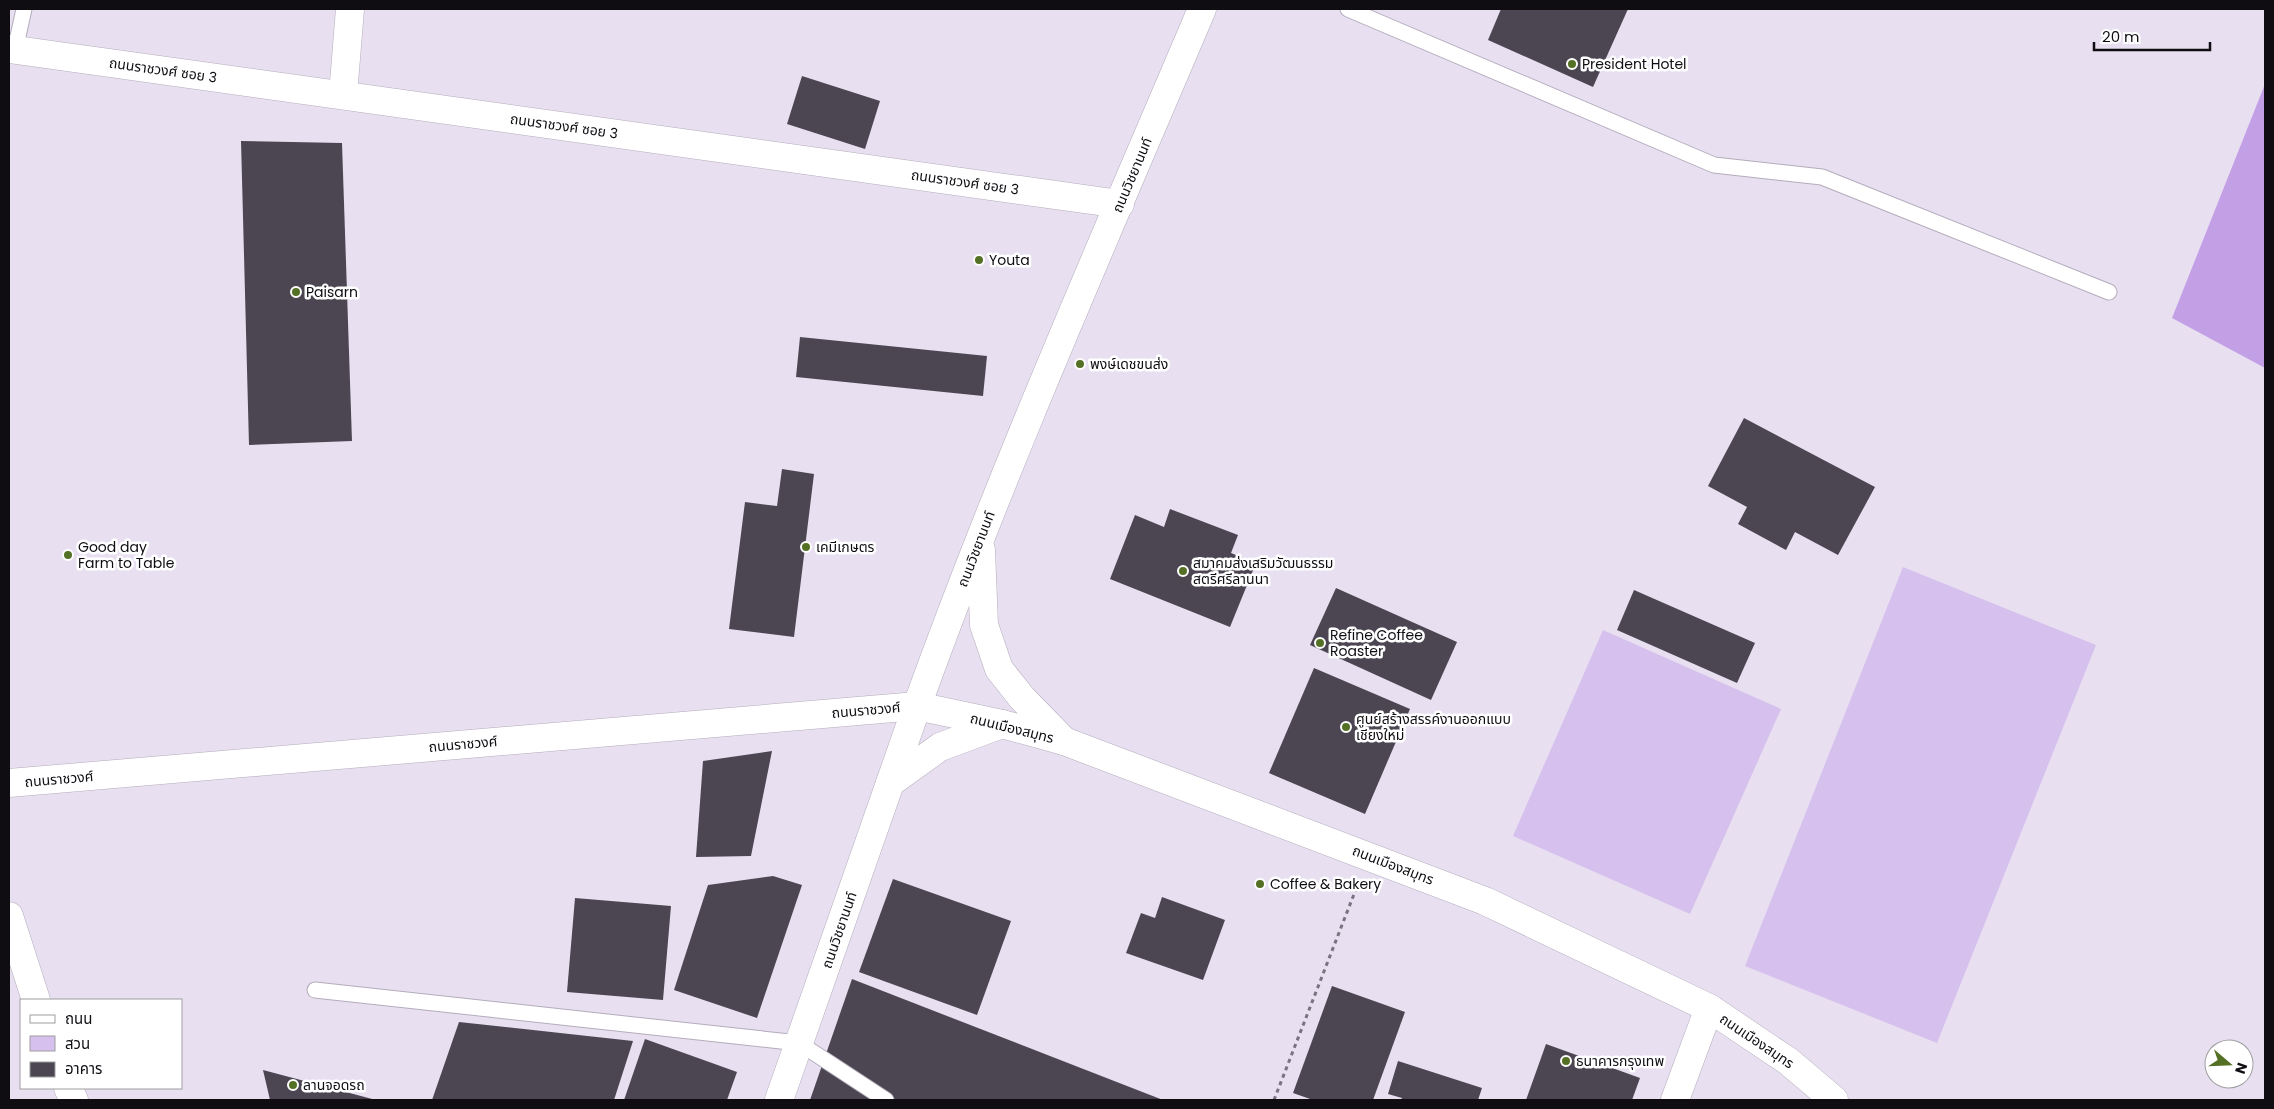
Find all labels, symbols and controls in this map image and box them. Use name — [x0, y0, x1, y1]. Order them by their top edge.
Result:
scale bar — [2094, 20, 2210, 52]
text: 20 m — [2102, 26, 2140, 47]
street label: ถนนราชวงศ์ ซอย 3 — [108, 53, 218, 87]
place label: President Hotel — [1582, 54, 1687, 74]
marker: President Hotel — [1566, 58, 1578, 70]
street label: ถนนราชวงศ์ ซอย 3 — [509, 109, 619, 143]
street label: ถนนวิชยานนท์ — [1107, 134, 1157, 216]
street label: ถนนราชวงศ์ ซอย 3 — [910, 165, 1020, 199]
place label: Youta — [989, 250, 1030, 270]
marker: Youta — [973, 254, 985, 266]
place label: Paisarn — [306, 282, 358, 302]
marker: Paisarn — [290, 286, 302, 298]
place label: พงษ์เดชขนส่ง — [1090, 354, 1168, 374]
marker: พงษ์เดชขนส่ง — [1074, 358, 1086, 370]
street label: ถนนวิชยานนท์ — [952, 508, 1000, 590]
place label: Good day Farm to Table — [78, 537, 175, 573]
place label: เคมีเกษตร — [816, 537, 875, 557]
marker: เคมีเกษตร — [800, 541, 812, 553]
marker: Good day Farm to Table — [62, 549, 74, 561]
place label: สมาคมส่งเสริมวัฒนธรรม สตรีศรีลานนา — [1193, 553, 1333, 589]
marker: สมาคมส่งเสริมวัฒนธรรม สตรีศรีลานนา — [1177, 565, 1189, 577]
place label: Refine Coffee Roaster — [1330, 625, 1423, 661]
marker: Refine Coffee Roaster — [1314, 637, 1326, 649]
street label: ถนนราชวงศ์ — [831, 697, 901, 723]
street label: ถนนเมืองสมุทร — [968, 708, 1056, 748]
place label: ศูนย์สร้างสรรค์งานออกแบบ เชียงใหม่ — [1356, 709, 1511, 745]
marker: ศูนย์สร้างสรรค์งานออกแบบ เชียงใหม่ — [1340, 721, 1352, 733]
street label: ถนนราชวงศ์ — [428, 731, 498, 757]
street label: ถนนราชวงศ์ — [24, 766, 94, 792]
street label: ถนนเมืองสมุทร — [1349, 840, 1437, 890]
place label: Coffee & Bakery — [1270, 874, 1381, 894]
marker: Coffee & Bakery — [1254, 878, 1266, 890]
street label: ถนนวิชยานนท์ — [817, 889, 861, 971]
legend — [20, 999, 182, 1089]
text: ถนน — [65, 1008, 92, 1029]
street label: ถนนเมืองสมุทร — [1716, 1009, 1798, 1073]
text: สวน — [65, 1033, 90, 1054]
north arrow — [2204, 1039, 2254, 1089]
place label: ธนาคารกรุงเทพ — [1576, 1051, 1664, 1071]
marker: ธนาคารกรุงเทพ — [1560, 1055, 1572, 1067]
text: อาคาร — [65, 1058, 102, 1079]
text: N — [2230, 1060, 2252, 1076]
place label: ลานจอดรถ — [303, 1075, 365, 1095]
marker: ลานจอดรถ — [287, 1079, 299, 1091]

